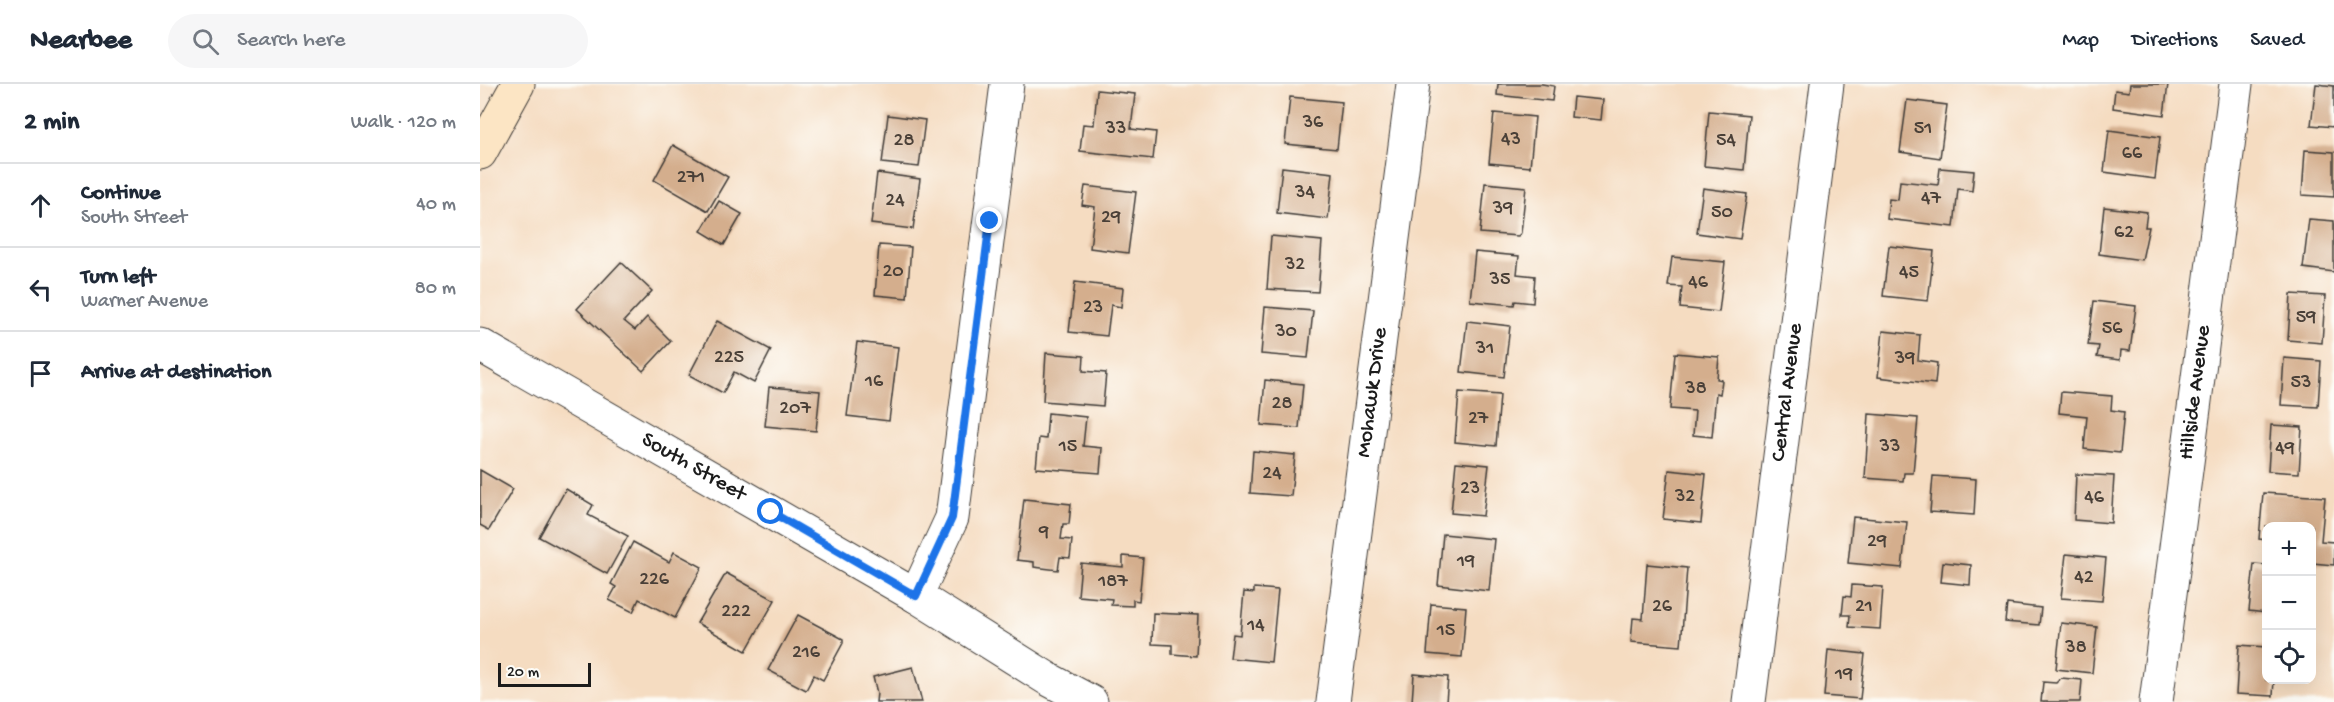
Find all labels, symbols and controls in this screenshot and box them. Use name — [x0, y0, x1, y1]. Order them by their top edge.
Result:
search box — [168, 14, 588, 68]
text: Nearbee — [30, 25, 132, 58]
icon: search — [189, 25, 222, 58]
text: Search here — [237, 28, 345, 54]
text: Map — [2062, 29, 2099, 54]
text: Directions — [2132, 29, 2217, 54]
text: Saved — [2250, 29, 2304, 54]
text: 2 min — [24, 108, 79, 139]
text: Walk · 120 m — [351, 112, 456, 135]
house number: 36 — [1302, 112, 1324, 135]
house number: 33 — [1105, 118, 1126, 141]
house number: 51 — [1914, 118, 1932, 141]
house number: 43 — [1501, 129, 1521, 152]
house number: 28 — [894, 130, 914, 153]
house number: 54 — [1716, 130, 1737, 153]
house number: 66 — [2122, 143, 2143, 166]
house number: 271 — [677, 167, 705, 190]
text: Continue — [81, 181, 161, 207]
house number: 34 — [1294, 182, 1315, 205]
house number: 47 — [1921, 188, 1942, 211]
icon: ahead — [24, 189, 57, 222]
house number: 24 — [885, 190, 905, 213]
text: 40 m — [416, 194, 456, 217]
house number: 39 — [1492, 198, 1513, 221]
house number: 50 — [1711, 202, 1733, 225]
text: South Street — [81, 207, 187, 230]
route end — [976, 207, 1002, 233]
house number: 29 — [1101, 207, 1121, 230]
house number: 62 — [2114, 222, 2134, 245]
house number: 32 — [1284, 254, 1305, 277]
house number: 20 — [882, 261, 904, 284]
house number: 45 — [1899, 262, 1919, 285]
text: Turn left — [81, 265, 155, 291]
house number: 35 — [1489, 269, 1510, 292]
house number: 46 — [1688, 272, 1709, 295]
icon: left — [24, 273, 57, 306]
text: 80 m — [415, 278, 456, 301]
text: Warner Avenue — [81, 291, 208, 314]
house number: 23 — [1083, 297, 1103, 320]
house number: 59 — [2296, 307, 2316, 330]
house number: 56 — [2102, 318, 2123, 341]
house number: 30 — [1274, 321, 1297, 344]
street label: Central Avenue — [1766, 321, 1810, 463]
street label: Hillside Avenue — [2174, 323, 2218, 461]
street label: Mohawk Drive — [1352, 325, 1394, 459]
house number: 31 — [1475, 338, 1494, 361]
house number: 225 — [714, 347, 744, 370]
house number: 39 — [1894, 348, 1915, 371]
icon: arrive — [24, 357, 57, 390]
text: Arrive at destination — [81, 360, 271, 386]
house number: 16 — [864, 371, 884, 394]
house number: 53 — [2291, 372, 2311, 395]
house number: 38 — [1684, 378, 1707, 401]
house number: 28 — [1272, 393, 1292, 416]
house number: 207 — [779, 398, 811, 421]
house number: 27 — [1468, 408, 1489, 431]
street label: South Street — [636, 427, 752, 509]
house number: 15 — [1058, 436, 1077, 459]
house number: 33 — [1879, 436, 1900, 459]
house number: 49 — [2275, 438, 2295, 461]
house number: 24 — [1262, 463, 1282, 486]
house number: 23 — [1460, 478, 1480, 501]
house number: 32 — [1674, 486, 1695, 509]
house number: 46 — [2084, 487, 2105, 510]
route start — [757, 498, 783, 524]
house number: 9 — [1038, 522, 1049, 545]
map controls — [2262, 522, 2316, 684]
button: + — [2262, 522, 2316, 576]
house number: 29 — [1867, 531, 1887, 554]
house number: 19 — [1456, 551, 1475, 574]
house number: 42 — [2074, 567, 2094, 590]
house number: 226 — [639, 569, 670, 592]
house number: 187 — [1097, 571, 1128, 594]
button: − — [2262, 576, 2316, 630]
house number: 26 — [1652, 596, 1673, 619]
house number: 21 — [1855, 596, 1873, 619]
house number: 222 — [721, 601, 751, 624]
house number: 14 — [1246, 615, 1265, 638]
house number: 15 — [1436, 620, 1455, 643]
button: locate — [2262, 630, 2316, 684]
house number: 38 — [2064, 637, 2087, 660]
house number: 216 — [792, 642, 821, 665]
scale bar — [498, 660, 591, 688]
text: 20 m — [507, 664, 539, 683]
house number: 19 — [1834, 664, 1853, 687]

